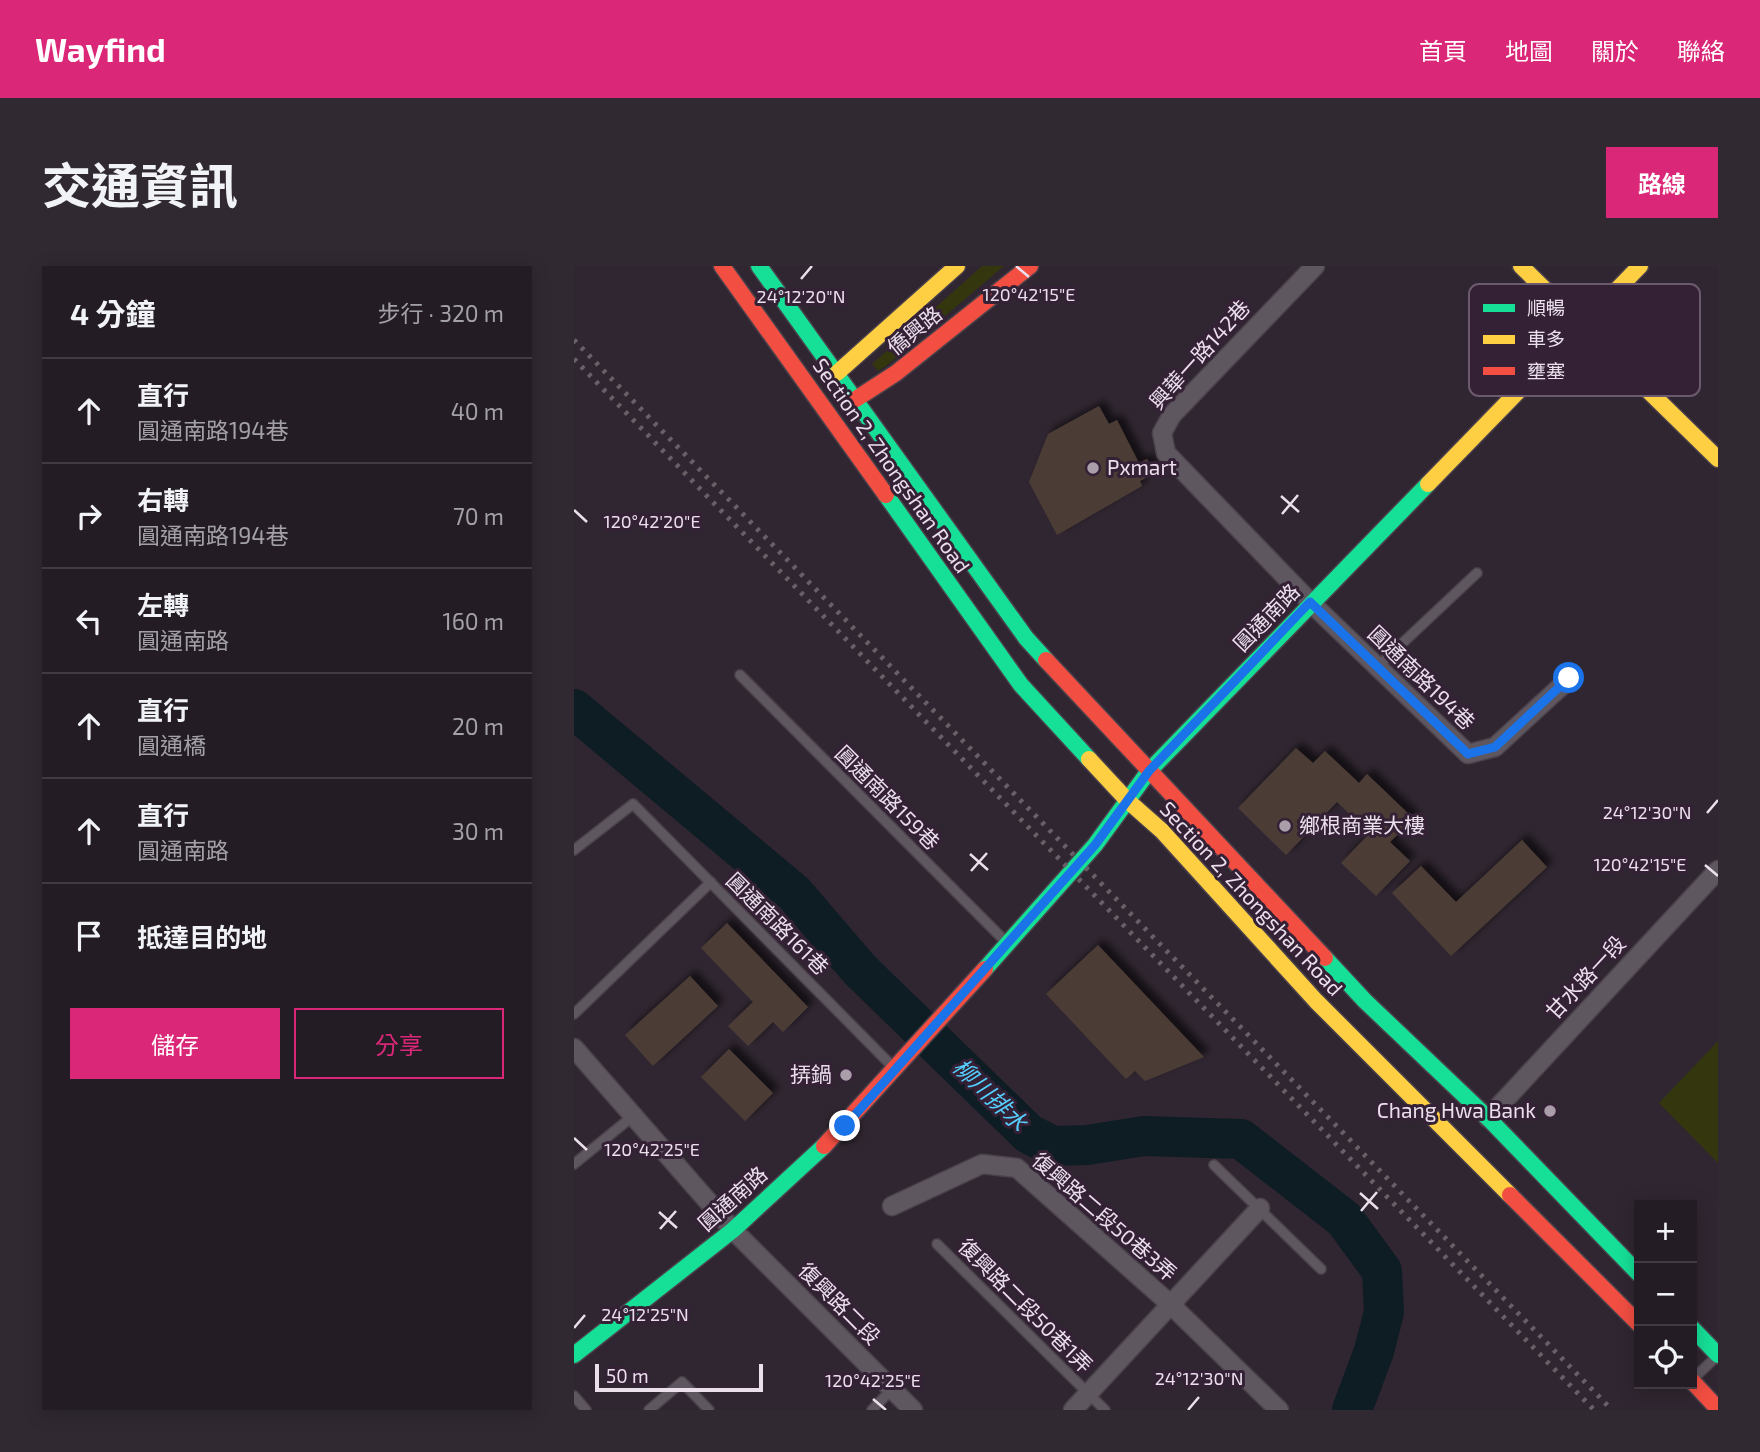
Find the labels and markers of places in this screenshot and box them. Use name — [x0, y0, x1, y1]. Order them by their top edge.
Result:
place label: Pxmart — [1107, 454, 1177, 479]
marker: Pxmart — [1085, 460, 1101, 476]
place label: 鄉根商業大樓 — [1299, 812, 1425, 837]
marker: 鄉根商業大樓 — [1277, 818, 1293, 834]
place label: 挵鍋 — [790, 1061, 832, 1086]
marker: 挵鍋 — [838, 1067, 854, 1083]
place label: Chang Hwa Bank — [1377, 1097, 1536, 1122]
marker: Chang Hwa Bank — [1542, 1103, 1558, 1119]

